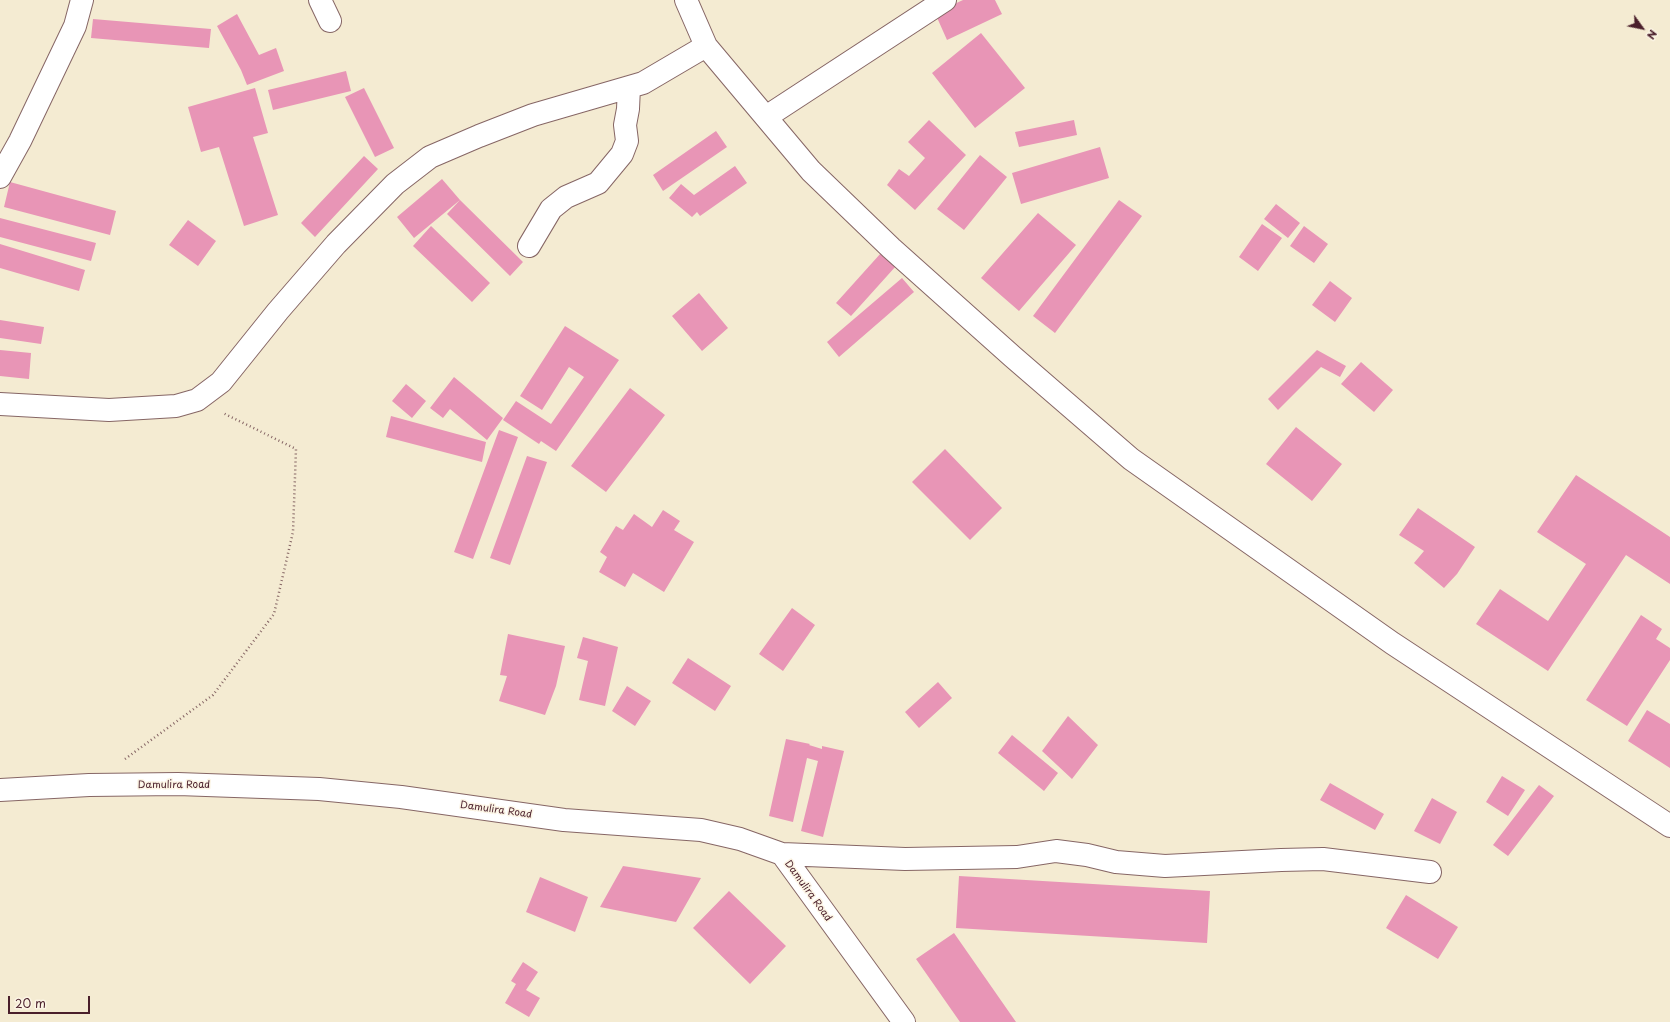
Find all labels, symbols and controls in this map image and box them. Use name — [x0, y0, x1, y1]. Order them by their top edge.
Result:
north arrow — [1622, 8, 1662, 48]
text: N — [1643, 27, 1662, 43]
street label: Damulira Road — [138, 779, 210, 791]
street label: Damulira Road — [459, 799, 533, 821]
street label: Damulira Road — [782, 858, 834, 924]
scale bar — [10, 988, 92, 1014]
text: 20 m — [15, 994, 46, 1012]

